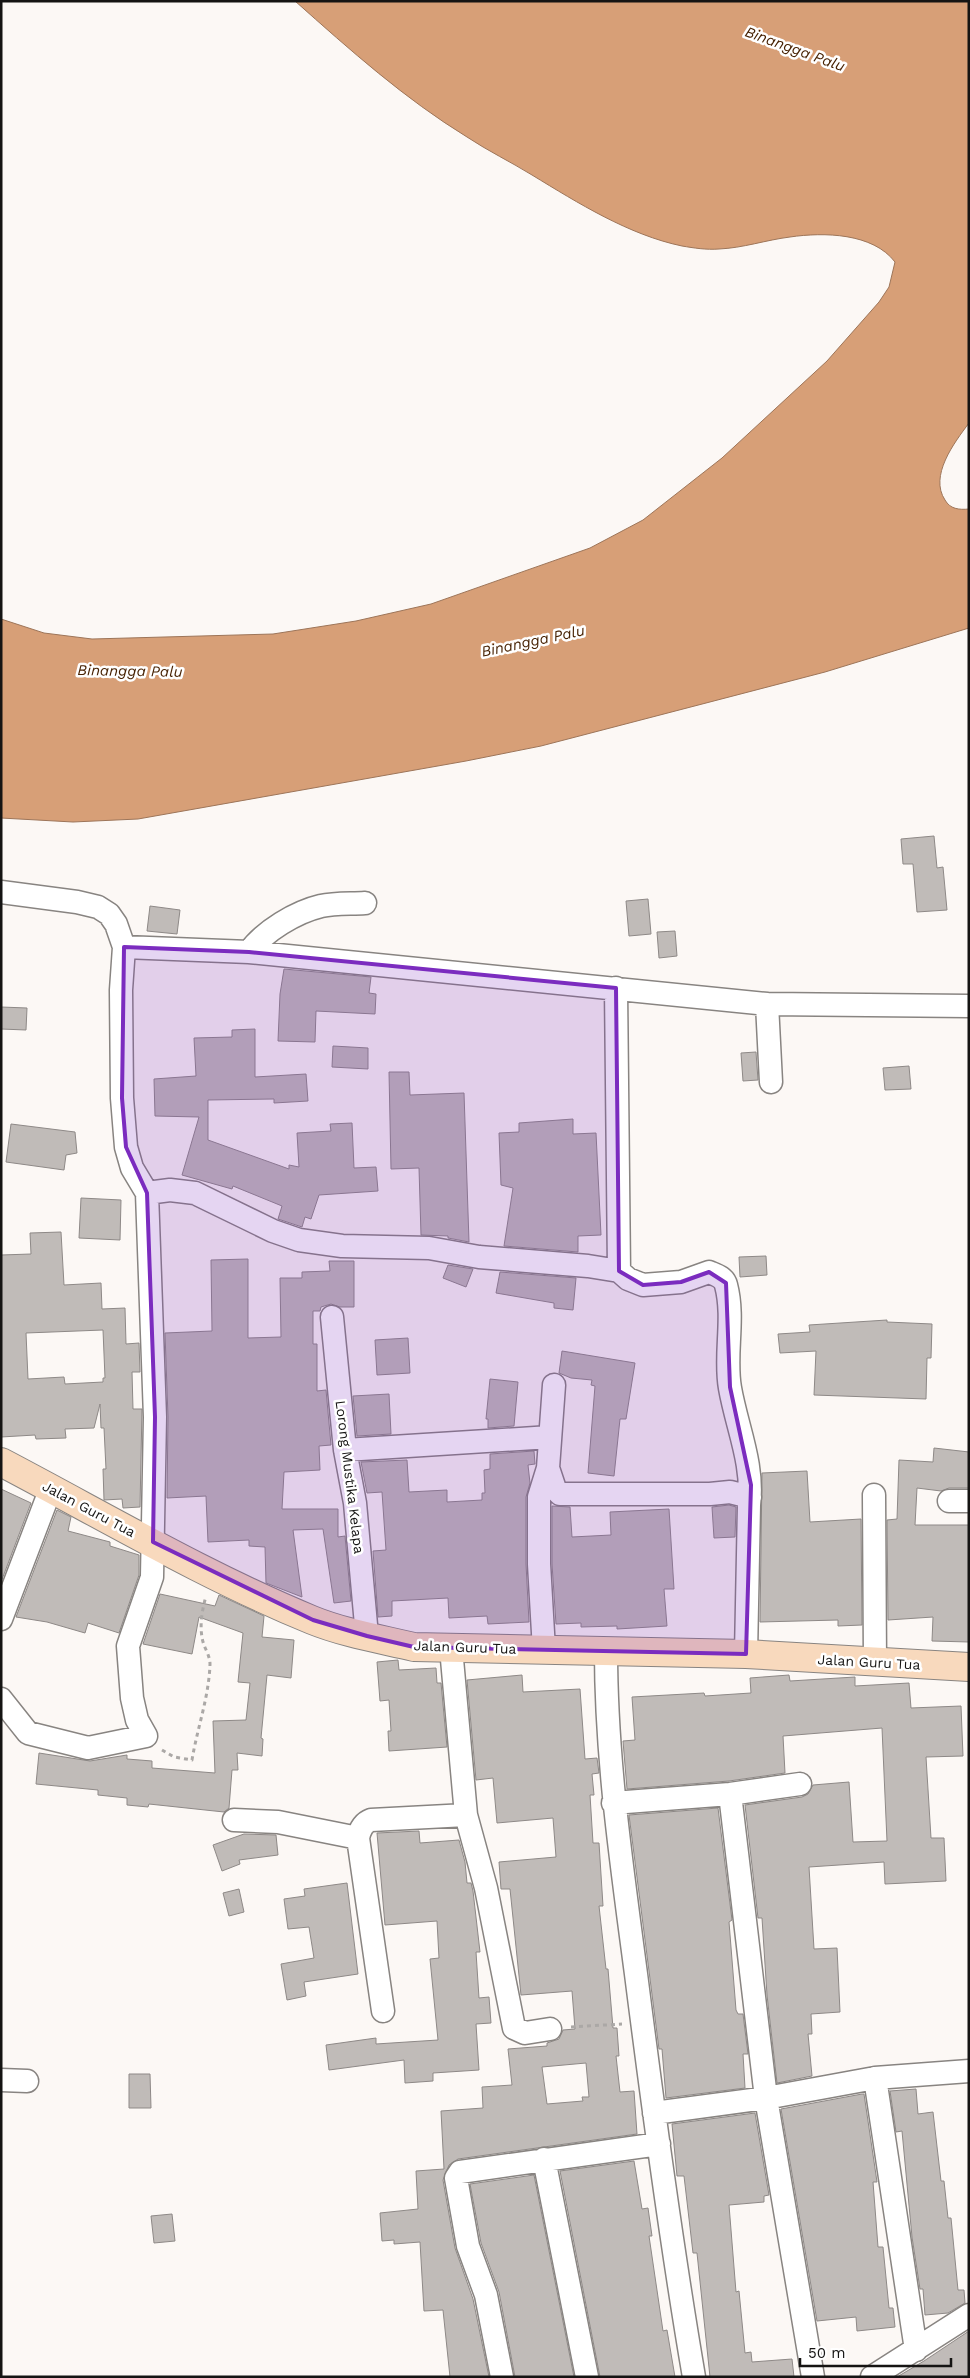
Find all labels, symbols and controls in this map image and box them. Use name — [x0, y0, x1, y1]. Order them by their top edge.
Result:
water label: Binangga Palu — [743, 23, 848, 75]
water label: Binangga Palu — [480, 621, 586, 661]
water label: Binangga Palu — [77, 661, 183, 681]
street label: Lorong Mustika Kelapa — [333, 1399, 367, 1555]
street label: Jalan Guru Tua — [40, 1478, 138, 1540]
street label: Jalan Guru Tua — [413, 1637, 517, 1657]
street label: Jalan Guru Tua — [817, 1651, 921, 1673]
scale bar — [800, 2336, 951, 2368]
text: 50 m — [808, 2344, 845, 2362]

